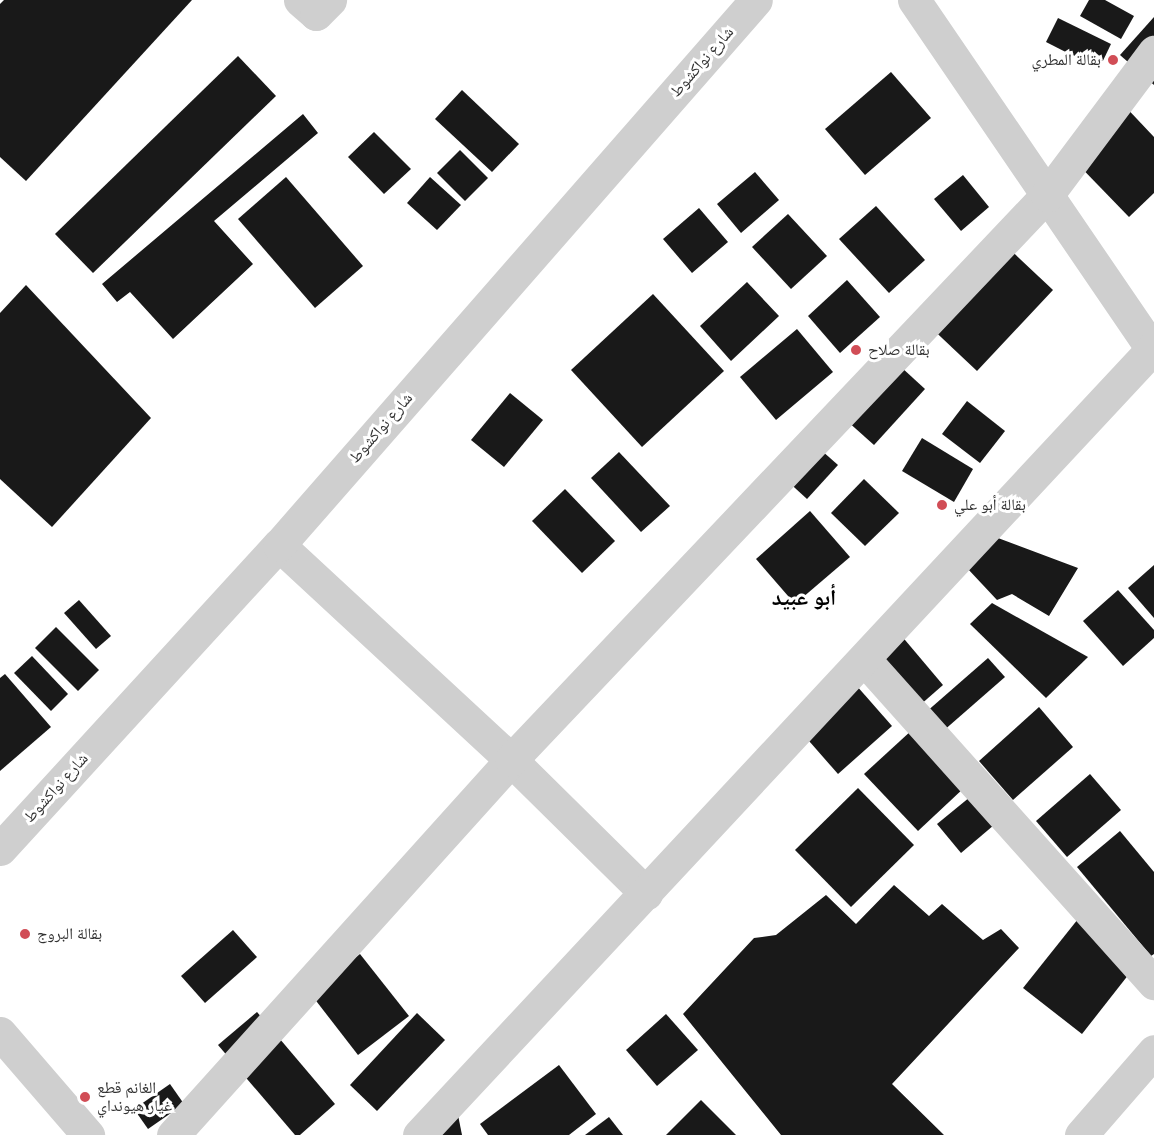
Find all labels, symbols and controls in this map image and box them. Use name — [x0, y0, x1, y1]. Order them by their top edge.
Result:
street label: شارع نواكشوط — [666, 23, 738, 101]
place label: بقالة المطري — [1032, 50, 1101, 70]
marker: بقالة المطري — [1106, 53, 1120, 67]
place label: بقالة صلاح — [868, 340, 930, 360]
marker: بقالة صلاح — [849, 343, 863, 357]
street label: شارع نواكشوط — [345, 389, 417, 467]
place label: بقالة أبو علي — [954, 495, 1026, 515]
marker: بقالة أبو علي — [935, 498, 949, 512]
district label: أبو عبيد — [772, 585, 836, 611]
street label: شارع نواكشوط — [20, 749, 92, 827]
place label: بقالة البروج — [37, 924, 102, 944]
marker: بقالة البروج — [18, 927, 32, 941]
place label: الغانم قطع غيار هيونداي — [97, 1078, 172, 1116]
marker: الغانم قطع غيار هيونداي — [78, 1090, 92, 1104]

